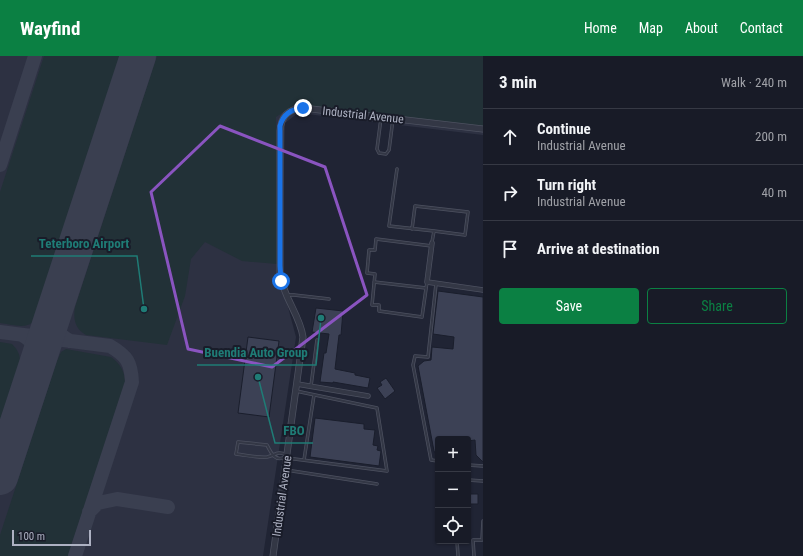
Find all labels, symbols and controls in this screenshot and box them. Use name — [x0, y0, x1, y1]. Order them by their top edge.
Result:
text: Wayfind — [20, 17, 80, 40]
text: Home — [584, 20, 617, 36]
text: Map — [639, 20, 663, 36]
text: About — [685, 20, 718, 36]
text: Contact — [740, 20, 783, 36]
text: 3 min — [499, 72, 537, 92]
text: Walk · 240 m — [721, 75, 787, 90]
route end — [294, 99, 312, 117]
street label: Industrial Avenue — [322, 104, 405, 126]
text: Continue — [537, 120, 591, 138]
icon: ahead — [499, 126, 521, 148]
text: 200 m — [755, 129, 787, 144]
text: Industrial Avenue — [537, 138, 626, 153]
text: Turn right — [537, 176, 596, 194]
icon: right — [499, 182, 521, 204]
text: 40 m — [761, 185, 787, 200]
text: Industrial Avenue — [537, 194, 626, 209]
callout: Teterboro Airport — [31, 231, 137, 256]
text: Teterboro Airport — [39, 236, 129, 251]
icon: arrive — [499, 238, 521, 260]
text: Arrive at destination — [537, 240, 660, 258]
route start — [272, 272, 290, 290]
button: Save — [499, 288, 639, 324]
button: Share — [647, 288, 787, 324]
callout: Buendia Auto Group — [197, 340, 316, 365]
text: Buendia Auto Group — [204, 345, 308, 360]
callout: FBO — [275, 418, 313, 443]
text: FBO — [283, 423, 305, 438]
map controls — [435, 436, 471, 544]
button: + — [435, 436, 471, 472]
street label: Industrial Avenue — [269, 454, 295, 537]
button: − — [435, 472, 471, 508]
button: locate — [435, 508, 471, 544]
scale bar — [12, 528, 91, 547]
text: 100 m — [18, 530, 45, 543]

